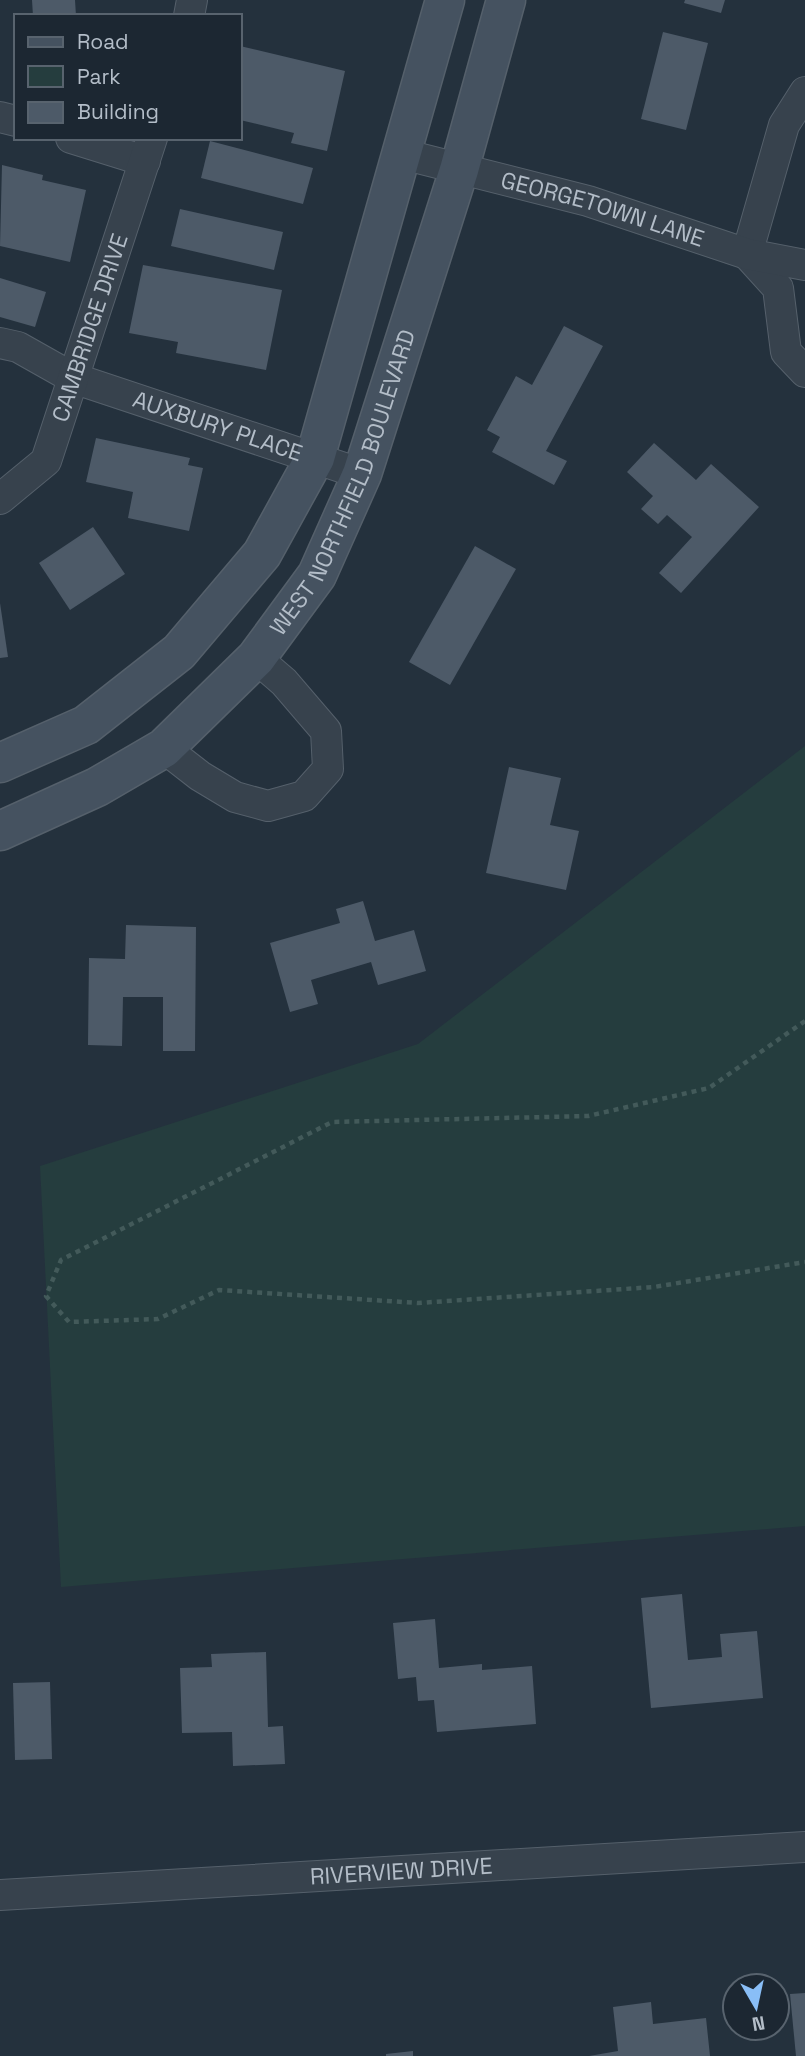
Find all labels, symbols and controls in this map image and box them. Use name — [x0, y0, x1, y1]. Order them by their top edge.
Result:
legend — [14, 14, 242, 140]
text: Road — [77, 28, 129, 55]
text: Park — [77, 63, 121, 90]
text: Building — [77, 98, 159, 125]
street label: GEORGETOWN LANE — [498, 165, 708, 254]
street label: CAMBRIDGE DRIVE — [45, 230, 135, 426]
street label: WEST NORTHFIELD BOULEVARD — [263, 326, 422, 641]
street label: AUXBURY PLACE — [129, 384, 306, 468]
street label: RIVERVIEW DRIVE — [309, 1851, 493, 1891]
north arrow — [721, 1972, 791, 2042]
text: N — [750, 2010, 767, 2037]

